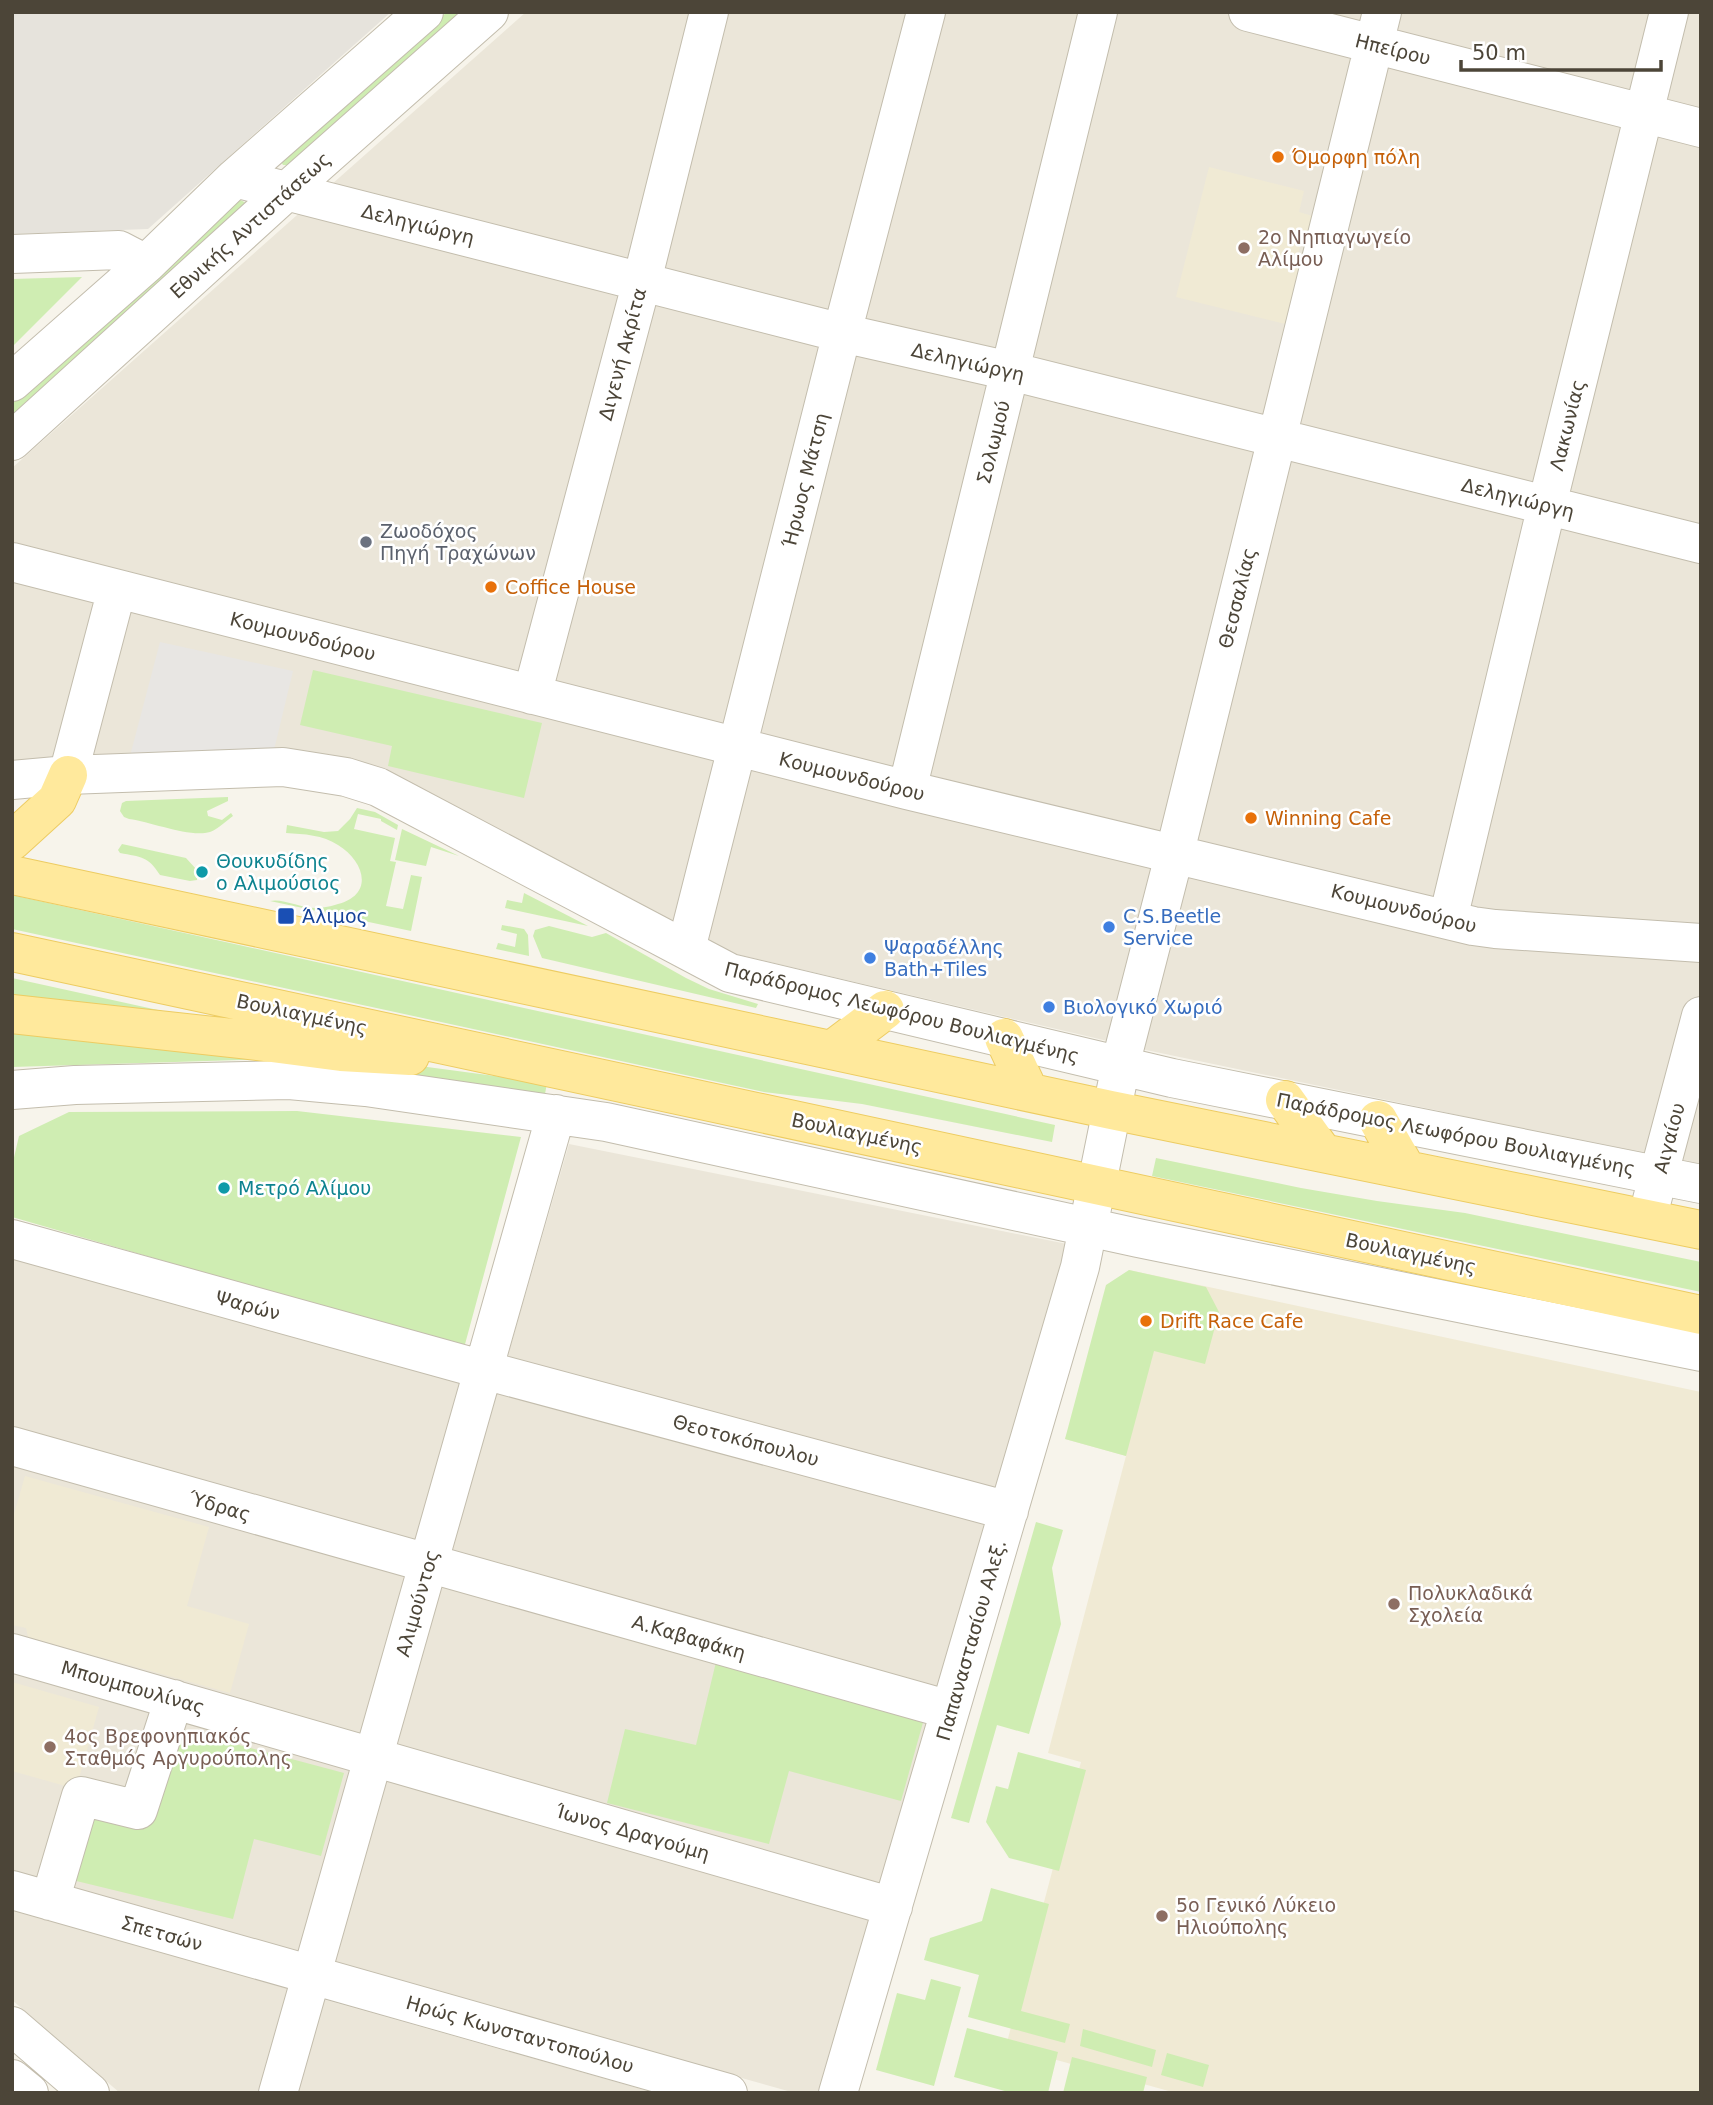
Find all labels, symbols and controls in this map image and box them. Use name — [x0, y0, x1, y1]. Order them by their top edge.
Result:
scale bar — [1461, 28, 1660, 72]
street label: Ηπείρου — [1353, 29, 1433, 69]
text: 50 m — [1472, 41, 1526, 65]
place label: Όμορφη πόλη — [1291, 146, 1420, 168]
street label: Εθνικής Αντιστάσεως — [165, 147, 335, 303]
marker: Όμορφη πόλη — [1270, 149, 1286, 165]
street label: Δεληγιώργη — [359, 199, 477, 249]
place label: 2ο Νηπιαγωγείο Αλίμου — [1258, 226, 1411, 270]
marker: 2ο Νηπιαγωγείο Αλίμου — [1236, 240, 1252, 256]
street label: Διγενή Ακρίτα — [594, 285, 650, 423]
street label: Δεληγιώργη — [909, 338, 1027, 386]
street label: Λακωνίας — [1545, 377, 1589, 473]
street label: Σολωμού — [972, 398, 1014, 486]
street label: Ήρωος Μάτση — [777, 410, 832, 550]
street label: Δεληγιώργη — [1459, 473, 1577, 523]
place label: Ζωοδόχος Πηγή Τραχώνων — [380, 520, 536, 564]
marker: Ζωοδόχος Πηγή Τραχώνων — [358, 534, 374, 550]
street label: Θεσσαλίας — [1214, 545, 1260, 651]
place label: Coffice House — [505, 576, 636, 598]
marker: Coffice House — [483, 579, 499, 595]
street label: Κουμουνδούρου — [228, 607, 378, 665]
street label: Κουμουνδούρου — [777, 747, 927, 805]
place label: Winning Cafe — [1265, 807, 1391, 829]
marker: Winning Cafe — [1243, 810, 1259, 826]
place label: Θουκυδίδης ο Αλιμούσιος — [216, 850, 340, 894]
marker: Θουκυδίδης ο Αλιμούσιος — [194, 864, 210, 880]
street label: Κουμουνδούρου — [1329, 879, 1479, 937]
place label: Άλιμος — [302, 905, 368, 927]
place label: C.S.Beetle Service — [1123, 905, 1221, 949]
marker: Άλιμος — [276, 906, 296, 926]
marker: C.S.Beetle Service — [1101, 919, 1117, 935]
place label: Ψαραδέλλης Bath+Tiles — [884, 936, 1004, 980]
marker: Ψαραδέλλης Bath+Tiles — [862, 950, 878, 966]
street label: Παράδρομος Λεωφόρου Βουλιαγμένης — [722, 957, 1082, 1067]
street label: Βουλιαγμένης — [235, 989, 369, 1039]
place label: Βιολογικό Χωριό — [1063, 996, 1223, 1018]
marker: Βιολογικό Χωριό — [1041, 999, 1057, 1015]
street label: Παράδρομος Λεωφόρου Βουλιαγμένης — [1275, 1088, 1637, 1180]
street label: Αιγαίου — [1649, 1100, 1689, 1176]
street label: Βουλιαγμένης — [790, 1108, 924, 1158]
place label: Μετρό Αλίμου — [238, 1177, 371, 1199]
marker: Μετρό Αλίμου — [216, 1180, 232, 1196]
street label: Βουλιαγμένης — [1344, 1228, 1478, 1278]
street label: Ψαρών — [213, 1286, 283, 1324]
place label: Drift Race Cafe — [1160, 1310, 1303, 1332]
marker: Drift Race Cafe — [1138, 1313, 1154, 1329]
street label: Θεοτοκόπουλου — [670, 1410, 822, 1470]
street label: Ύδρας — [186, 1486, 253, 1525]
street label: Παπαναστασίου Αλεξ. — [932, 1537, 1010, 1743]
street label: Αλιμούντος — [391, 1547, 443, 1659]
place label: Πολυκλαδικά Σχολεία — [1408, 1582, 1533, 1626]
marker: Πολυκλαδικά Σχολεία — [1386, 1596, 1402, 1612]
street label: Α.Καβαφάκη — [630, 1610, 748, 1664]
street label: Μπουμπουλίνας — [59, 1656, 207, 1718]
place label: 4ος Βρεφονηπιακός Σταθμός Αργυρούπολης — [64, 1725, 292, 1769]
marker: 4ος Βρεφονηπιακός Σταθμός Αργυρούπολης — [42, 1739, 58, 1755]
street label: Ίωνος Δραγούμη — [553, 1799, 712, 1864]
place label: 5ο Γενικό Λύκειο Ηλιούπολης — [1176, 1894, 1336, 1938]
marker: 5ο Γενικό Λύκειο Ηλιούπολης — [1154, 1908, 1170, 1924]
street label: Σπετσών — [119, 1911, 205, 1955]
street label: Ηρώς Κωνσταντοπούλου — [404, 1991, 636, 2077]

